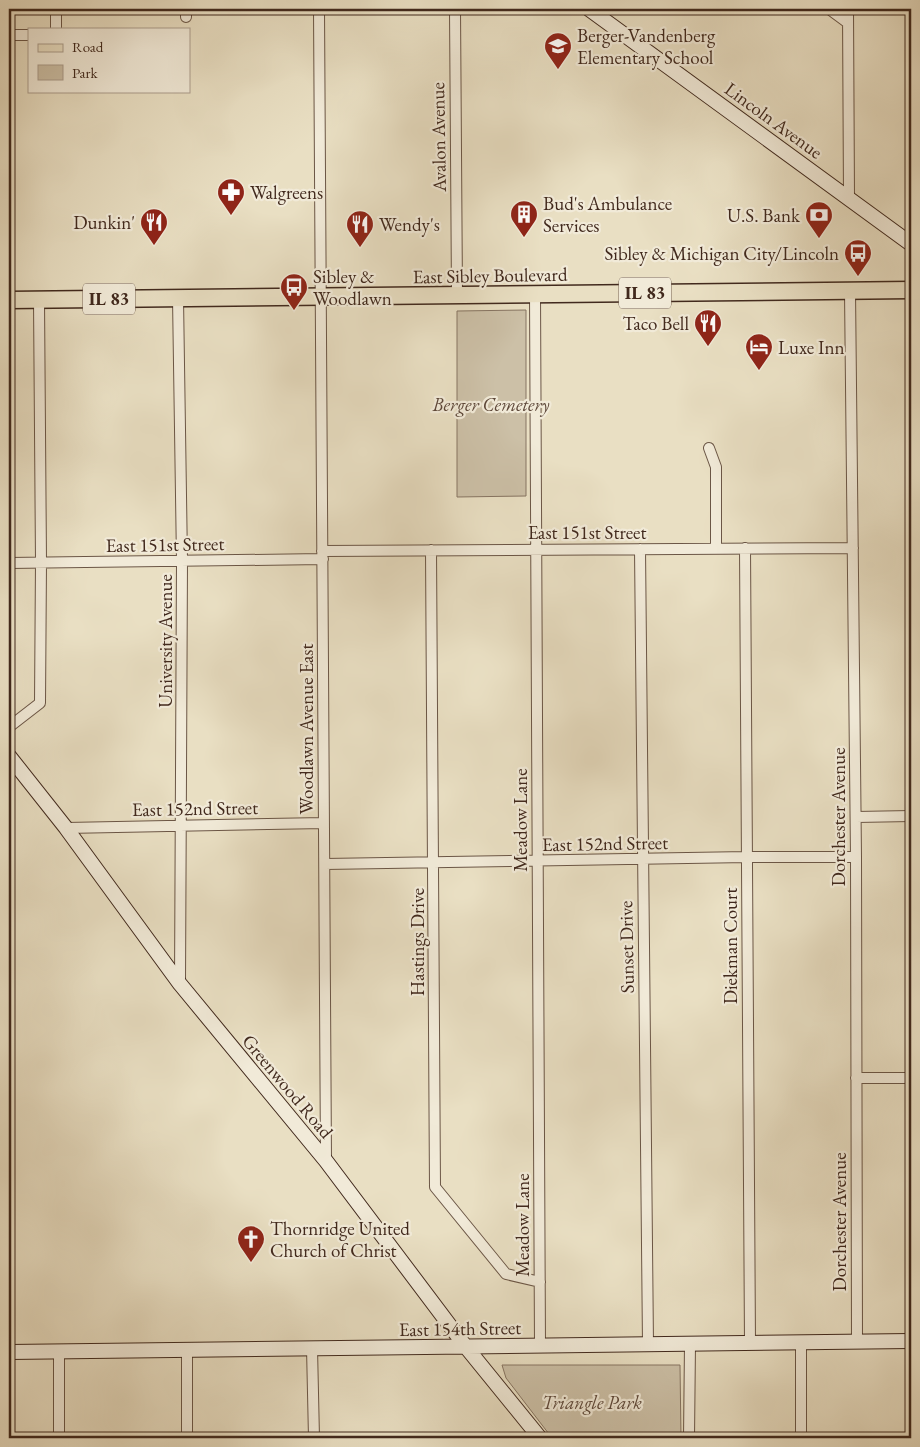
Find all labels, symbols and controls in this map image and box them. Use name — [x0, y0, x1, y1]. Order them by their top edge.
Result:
place label: Berger-Vandenberg Elementary School — [577, 23, 716, 70]
legend — [28, 28, 190, 92]
school or university icon: Berger-Vandenberg Elementary School — [543, 31, 573, 70]
text: Road — [72, 37, 104, 56]
text: Park — [72, 63, 99, 82]
street label: Lincoln Avenue — [720, 76, 828, 164]
street label: Avalon Avenue — [425, 82, 452, 193]
pharmacy icon: Walgreens — [216, 177, 246, 216]
place label: Walgreens — [250, 180, 323, 205]
place label: Bud's Ambulance Services — [543, 191, 672, 238]
building icon: Bud's Ambulance Services — [509, 199, 539, 238]
bank icon: U.S. Bank — [804, 200, 834, 239]
place label: U.S. Bank — [727, 203, 801, 228]
restaurant icon: Dunkin' — [139, 207, 169, 246]
restaurant icon: Wendy's — [345, 209, 375, 248]
place label: Dunkin' — [73, 210, 135, 235]
place label: Wendy's — [379, 212, 440, 237]
bus stop icon: Sibley & Michigan City/Lincoln — [843, 238, 873, 277]
place label: Sibley & Michigan City/Lincoln — [604, 241, 839, 266]
street label: East Sibley Boulevard — [412, 262, 568, 289]
place label: Sibley & Woodlawn — [313, 264, 392, 311]
bus stop icon: Sibley & Woodlawn — [279, 272, 309, 311]
road number: IL 83 — [619, 278, 671, 308]
road number: IL 83 — [83, 284, 135, 314]
restaurant icon: Taco Bell — [693, 308, 723, 347]
place label: Taco Bell — [622, 311, 689, 336]
hotel icon: Luxe Inn — [744, 332, 774, 371]
place label: Luxe Inn — [778, 335, 845, 360]
park label: Berger Cemetery — [432, 392, 550, 417]
street label: East 151st Street — [528, 520, 646, 545]
street label: East 151st Street — [105, 531, 225, 558]
street label: University Avenue — [153, 574, 178, 708]
street label: Woodlawn Avenue East — [294, 644, 319, 814]
street label: Dorchester Avenue — [826, 747, 851, 887]
street label: Meadow Lane — [508, 768, 533, 872]
street label: East 152nd Street — [132, 795, 258, 822]
street label: East 152nd Street — [542, 830, 668, 857]
street label: Hastings Drive — [405, 888, 430, 996]
street label: Diekman Court — [718, 888, 743, 1004]
street label: Sunset Drive — [613, 900, 640, 994]
street label: Greenwood Road — [237, 1029, 339, 1144]
street label: Dorchester Avenue — [827, 1152, 852, 1292]
street label: Meadow Lane — [510, 1173, 535, 1277]
place label: Thornridge United Church of Christ — [270, 1216, 410, 1263]
church icon: Thornridge United Church of Christ — [236, 1224, 266, 1263]
street label: East 154th Street — [399, 1315, 521, 1342]
park label: Triangle Park — [542, 1390, 642, 1415]

